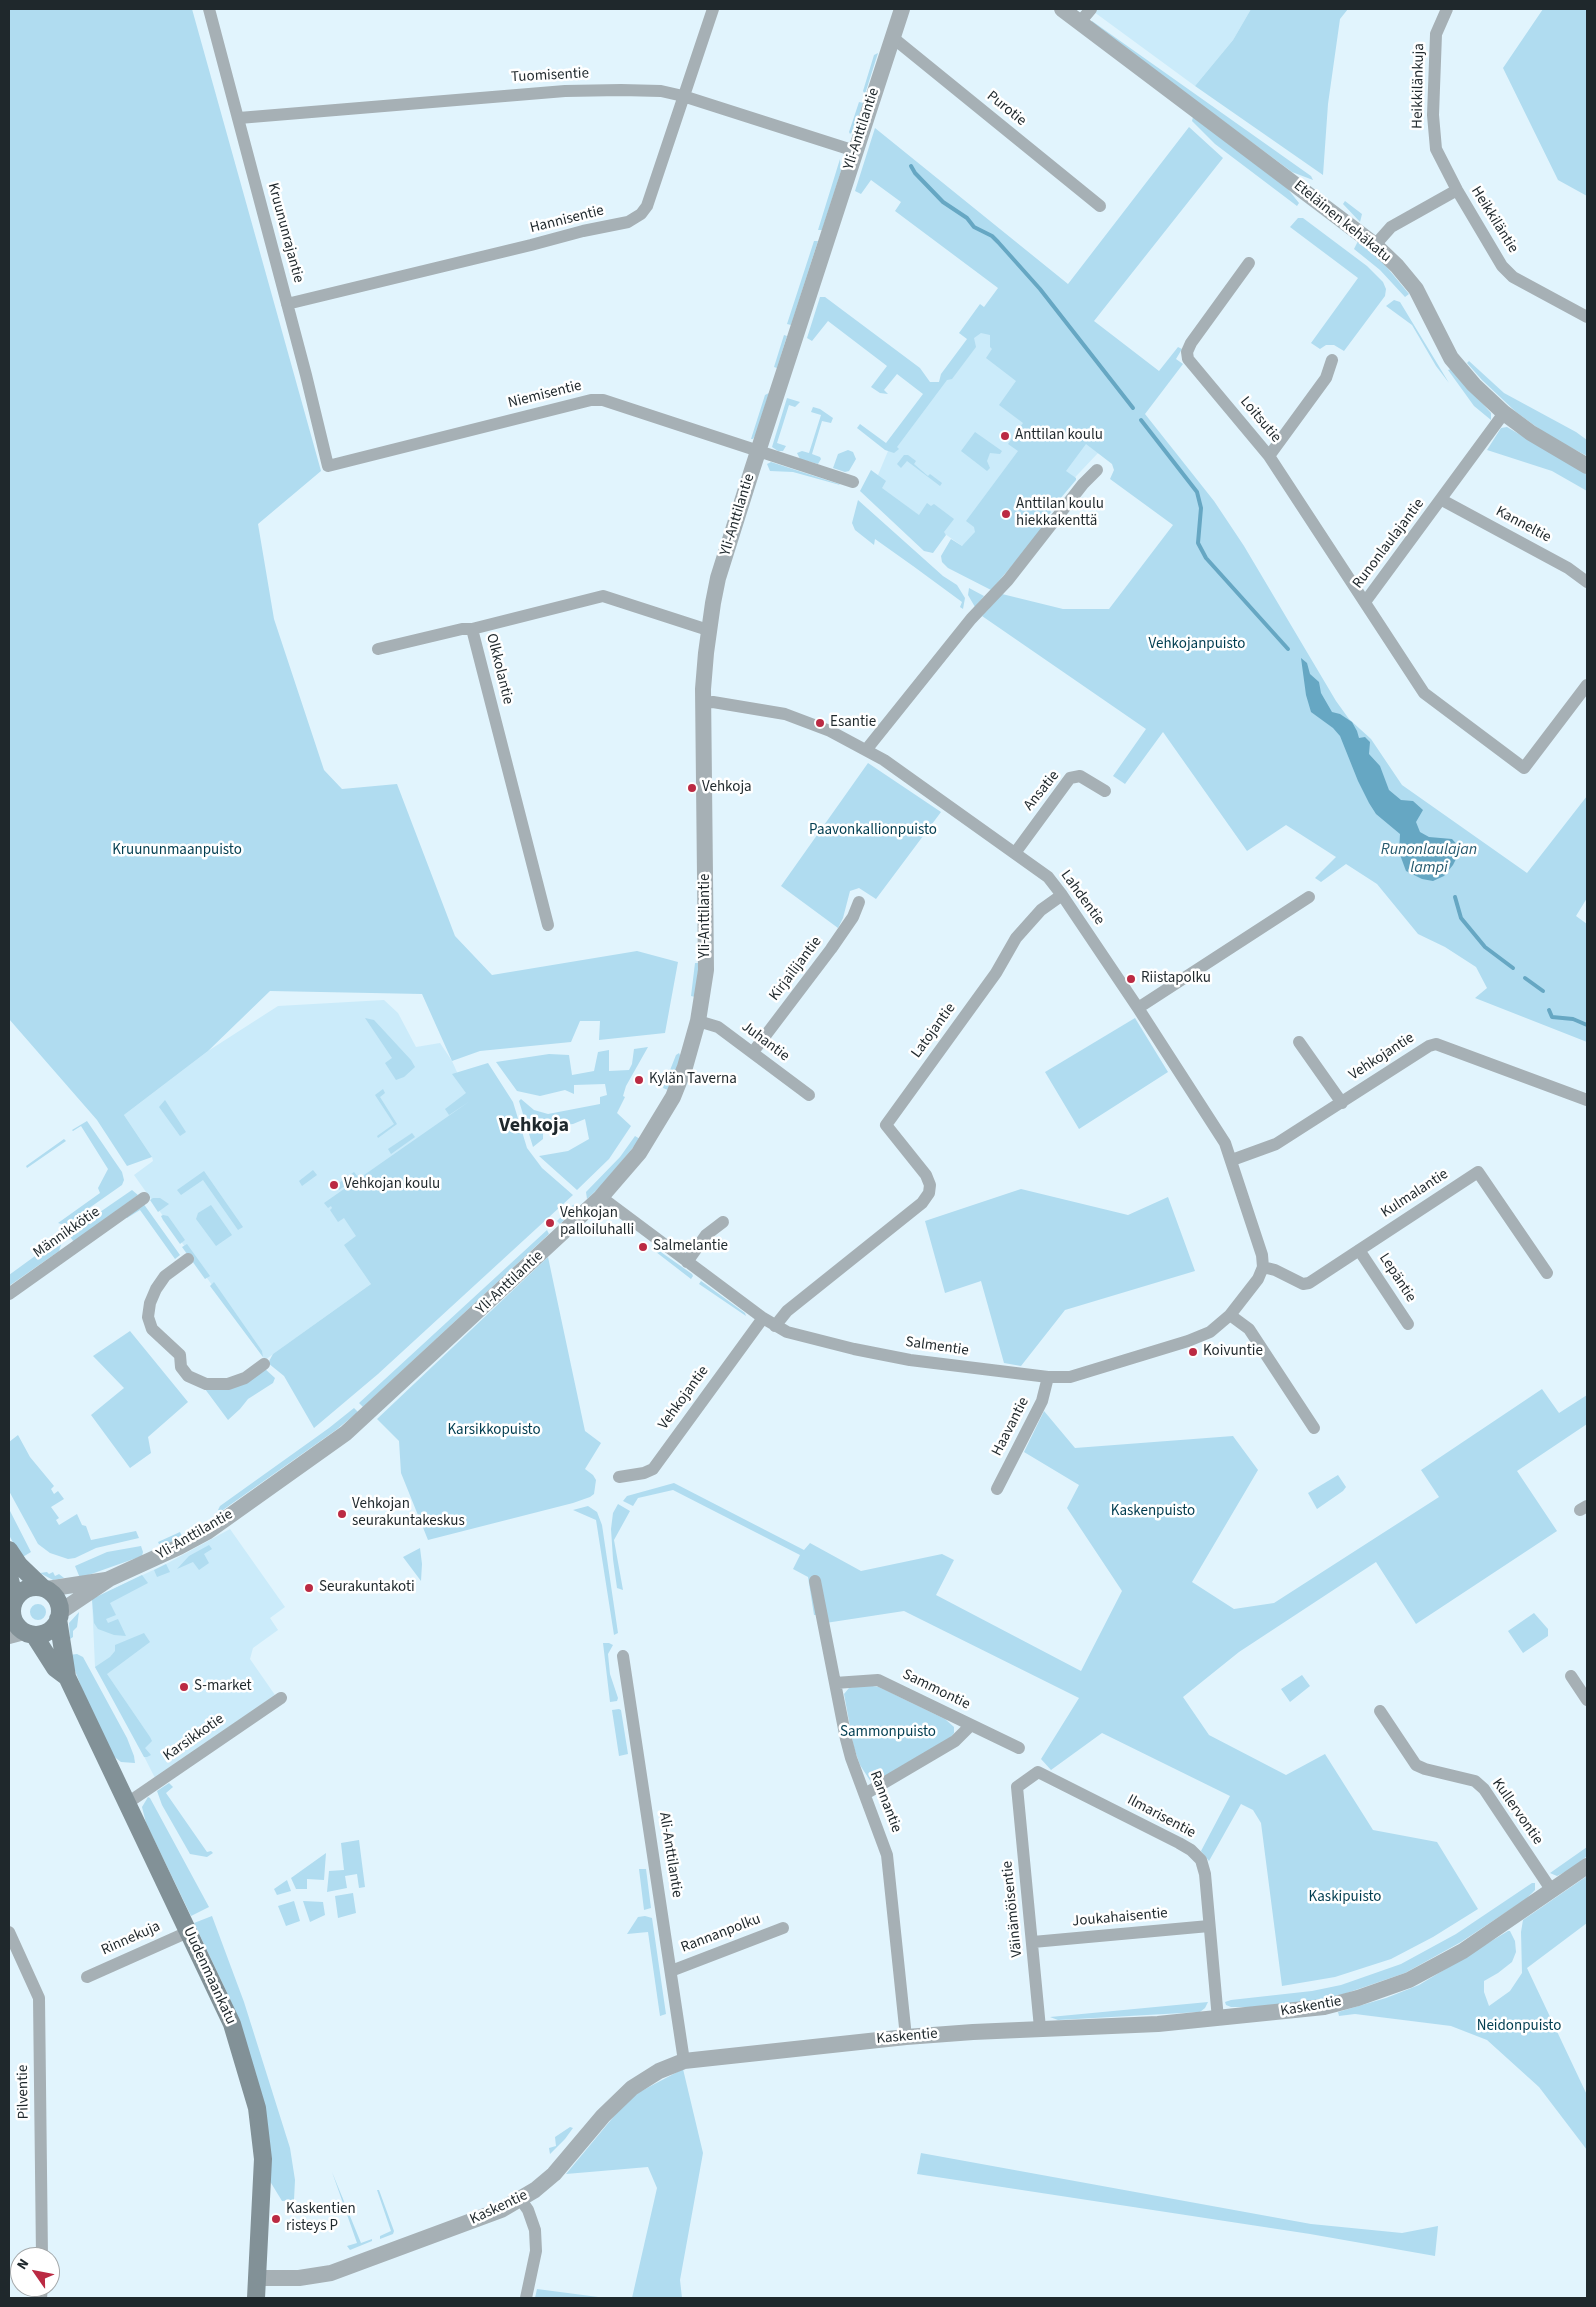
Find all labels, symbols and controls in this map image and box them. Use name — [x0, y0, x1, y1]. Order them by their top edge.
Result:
street label: Heikkilänkuja — [1409, 43, 1429, 129]
street label: Tuomisentie — [511, 65, 589, 87]
street label: Yli-Anttilantie — [840, 86, 884, 172]
street label: Purotie — [983, 88, 1029, 130]
street label: Eteläinen kehäkatu — [1290, 177, 1394, 267]
street label: Kruununrajantie — [263, 181, 307, 285]
street label: Heikkiläntie — [1466, 183, 1522, 257]
street label: Hannisentie — [528, 202, 606, 238]
street label: Niemisentie — [506, 377, 584, 413]
street label: Loitsutie — [1236, 393, 1284, 447]
place label: Anttilan koulu — [1015, 427, 1103, 445]
marker: Anttilan koulu — [999, 430, 1011, 442]
street label: Yli-Anttilantie — [717, 472, 759, 558]
place label: Anttilan koulu hiekkakenttä — [1016, 496, 1104, 531]
street label: Runonlaulajantie — [1349, 496, 1429, 592]
street label: Kanneltie — [1492, 503, 1554, 547]
marker: Anttilan koulu hiekkakenttä — [1000, 508, 1012, 520]
street label: Olkkolantie — [482, 632, 516, 706]
park label: Vehkojanpuisto — [1148, 636, 1246, 654]
place label: Esantie — [830, 714, 876, 732]
marker: Esantie — [814, 717, 826, 729]
street label: Ansatie — [1020, 767, 1064, 815]
place label: Vehkoja — [702, 779, 752, 797]
marker: Vehkoja — [686, 782, 698, 794]
park label: Paavonkallionpuisto — [809, 822, 937, 840]
water label: Runonlaulajan lampi — [1381, 840, 1477, 878]
park label: Kruununmaanpuisto — [112, 842, 242, 860]
street label: Lahdentie — [1056, 867, 1108, 929]
street label: Yli-Anttilantie — [697, 874, 715, 958]
street label: Kirjailijantie — [766, 933, 826, 1005]
place label: Riistapolku — [1141, 970, 1211, 988]
marker: Riistapolku — [1125, 973, 1137, 985]
street label: Latojantie — [908, 1000, 960, 1062]
street label: Juhantie — [737, 1018, 793, 1066]
street label: Vehkojantie — [1346, 1029, 1418, 1085]
place label: Kylän Taverna — [649, 1071, 737, 1089]
marker: Kylän Taverna — [633, 1074, 645, 1086]
district label: Vehkoja — [499, 1115, 569, 1139]
street label: Kulmalantie — [1378, 1166, 1452, 1222]
place label: Vehkojan koulu — [344, 1176, 440, 1194]
marker: Vehkojan koulu — [328, 1179, 340, 1191]
street label: Männikkötie — [30, 1203, 104, 1263]
place label: Vehkojan palloiluhalli — [560, 1205, 634, 1240]
marker: Vehkojan palloiluhalli — [544, 1217, 556, 1229]
place label: Salmelantie — [653, 1238, 728, 1256]
marker: Salmelantie — [637, 1241, 649, 1253]
street label: Yli-Anttilantie — [473, 1247, 547, 1319]
street label: Lepäntie — [1375, 1250, 1419, 1306]
street label: Salmentie — [904, 1334, 970, 1360]
place label: Koivuntie — [1203, 1343, 1263, 1361]
marker: Koivuntie — [1187, 1346, 1199, 1358]
street label: Vehkojantie — [655, 1363, 713, 1433]
street label: Haavantie — [989, 1395, 1033, 1459]
park label: Karsikkopuisto — [447, 1422, 541, 1440]
place label: Vehkojan seurakuntakeskus — [352, 1496, 465, 1531]
park label: Kaskenpuisto — [1111, 1503, 1195, 1521]
street label: Yli-Anttilantie — [154, 1506, 236, 1564]
marker: Vehkojan seurakuntakeskus — [336, 1508, 348, 1520]
place label: Seurakuntakoti — [319, 1579, 415, 1597]
marker: Seurakuntakoti — [303, 1582, 315, 1594]
street label: Sammontie — [899, 1666, 973, 1714]
place label: S-market — [194, 1678, 252, 1696]
marker: S-market — [178, 1681, 190, 1693]
street label: Karsikkotie — [160, 1711, 228, 1765]
park label: Sammonpuisto — [840, 1724, 936, 1742]
street label: Rannantie — [865, 1769, 905, 1835]
street label: Kullervontie — [1488, 1775, 1546, 1849]
street label: Ilmarisentie — [1124, 1791, 1198, 1843]
street label: Ali-Anttilantie — [654, 1811, 686, 1899]
street label: Väinämöisentie — [999, 1860, 1027, 1958]
park label: Kaskipuisto — [1309, 1889, 1381, 1907]
street label: Joukahaisentie — [1071, 1905, 1169, 1931]
street label: Rannanpolku — [679, 1911, 763, 1957]
street label: Rinnekuja — [99, 1918, 163, 1960]
street label: Uudenmaankatu — [179, 1924, 239, 2028]
street label: Kaskentie — [1279, 1993, 1343, 2021]
park label: Neidonpuisto — [1477, 2018, 1561, 2036]
street label: Kaskentie — [876, 2025, 938, 2049]
street label: Pilventie — [15, 2064, 33, 2120]
street label: Kaskentie — [467, 2187, 531, 2229]
place label: Kaskentien risteys P — [286, 2201, 356, 2236]
marker: Kaskentien risteys P — [270, 2213, 282, 2225]
north arrow — [10, 2247, 60, 2297]
text: N — [12, 2255, 34, 2274]

